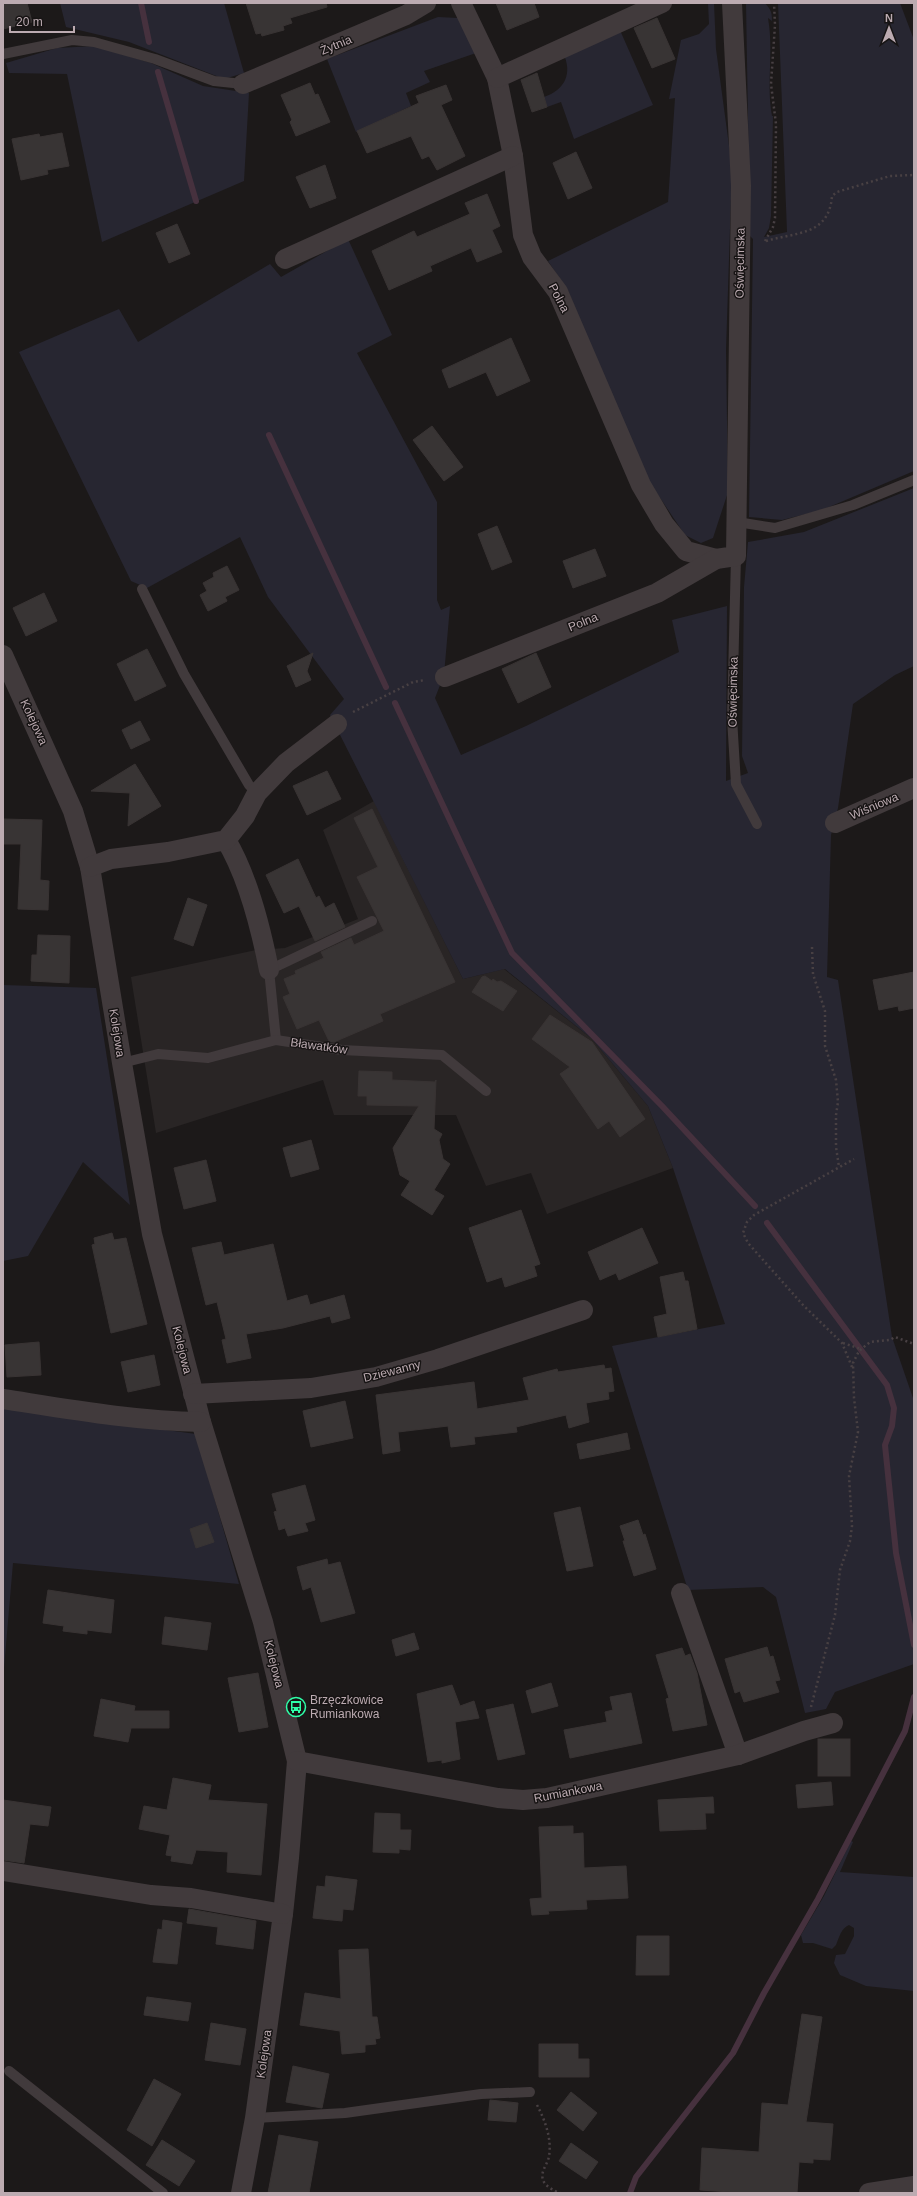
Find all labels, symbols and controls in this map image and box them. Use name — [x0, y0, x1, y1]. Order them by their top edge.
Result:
scale bar — [10, 8, 74, 34]
north arrow — [869, 8, 909, 48]
text: N — [885, 12, 893, 24]
text: 20 m — [16, 15, 43, 29]
street label: Żytnia — [318, 32, 354, 58]
street label: Oświęcimska — [732, 227, 748, 298]
street label: Polna — [546, 281, 573, 315]
street label: Polna — [566, 610, 600, 634]
street label: Oświęcimska — [725, 656, 741, 727]
street label: Kolejowa — [17, 697, 51, 747]
street label: Wiśniowa — [848, 789, 901, 822]
street label: Kolejowa — [106, 1008, 128, 1058]
street label: Bławatków — [290, 1035, 349, 1057]
street label: Kolejowa — [169, 1325, 195, 1376]
street label: Dziewanny — [362, 1357, 422, 1385]
street label: Kolejowa — [261, 1639, 287, 1690]
place label: Brzęczkowice Rumiankowa — [310, 1693, 384, 1721]
bus stop icon: Brzęczkowice Rumiankowa — [285, 1696, 307, 1718]
street label: Rumiankowa — [533, 1778, 604, 1805]
street label: Kolejowa — [254, 2029, 274, 2079]

